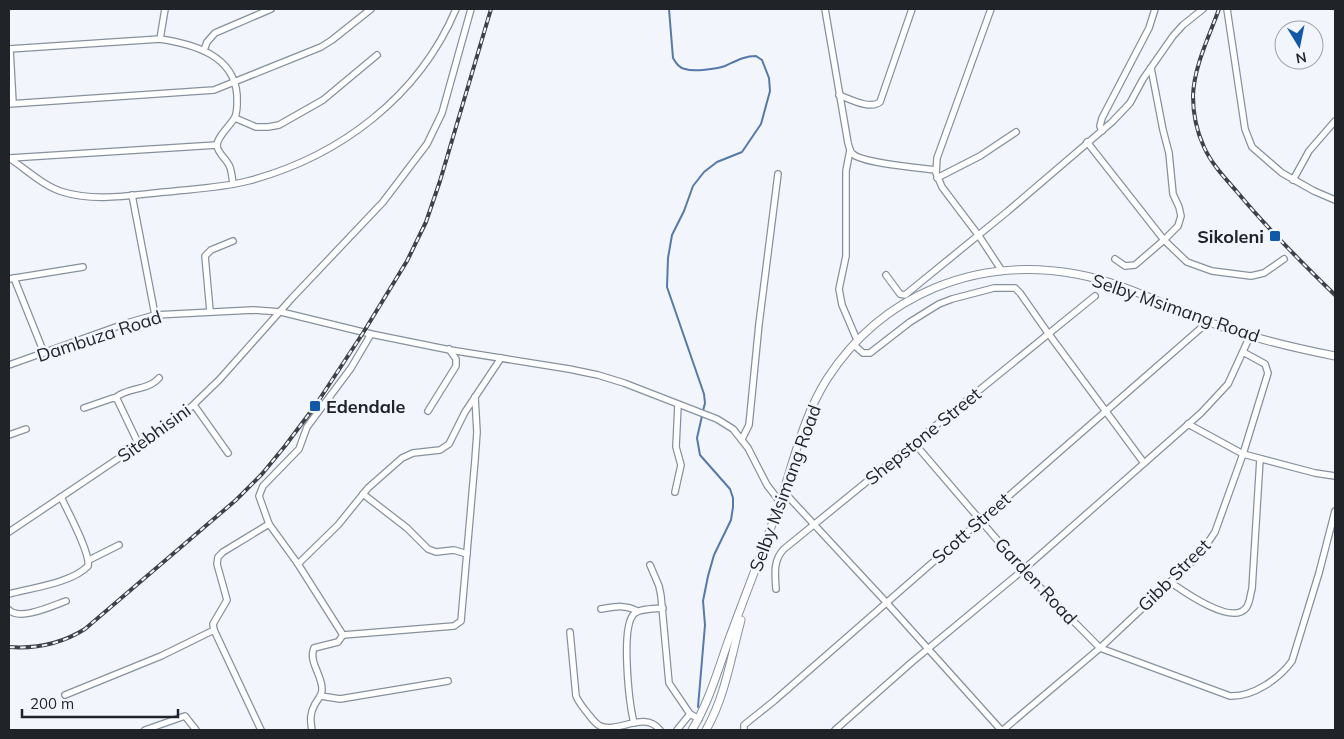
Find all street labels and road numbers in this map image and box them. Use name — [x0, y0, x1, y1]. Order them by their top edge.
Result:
street label: Selby Msimang Road — [1089, 269, 1263, 347]
street label: Dambuza Road — [34, 305, 164, 367]
street label: Shepstone Street — [860, 382, 986, 490]
street label: Sitebhisini — [113, 399, 195, 467]
street label: Selby Msimang Road — [744, 402, 826, 574]
street label: Scott Street — [927, 488, 1015, 568]
street label: Garden Road — [990, 533, 1082, 629]
street label: Gibb Street — [1133, 534, 1215, 616]

